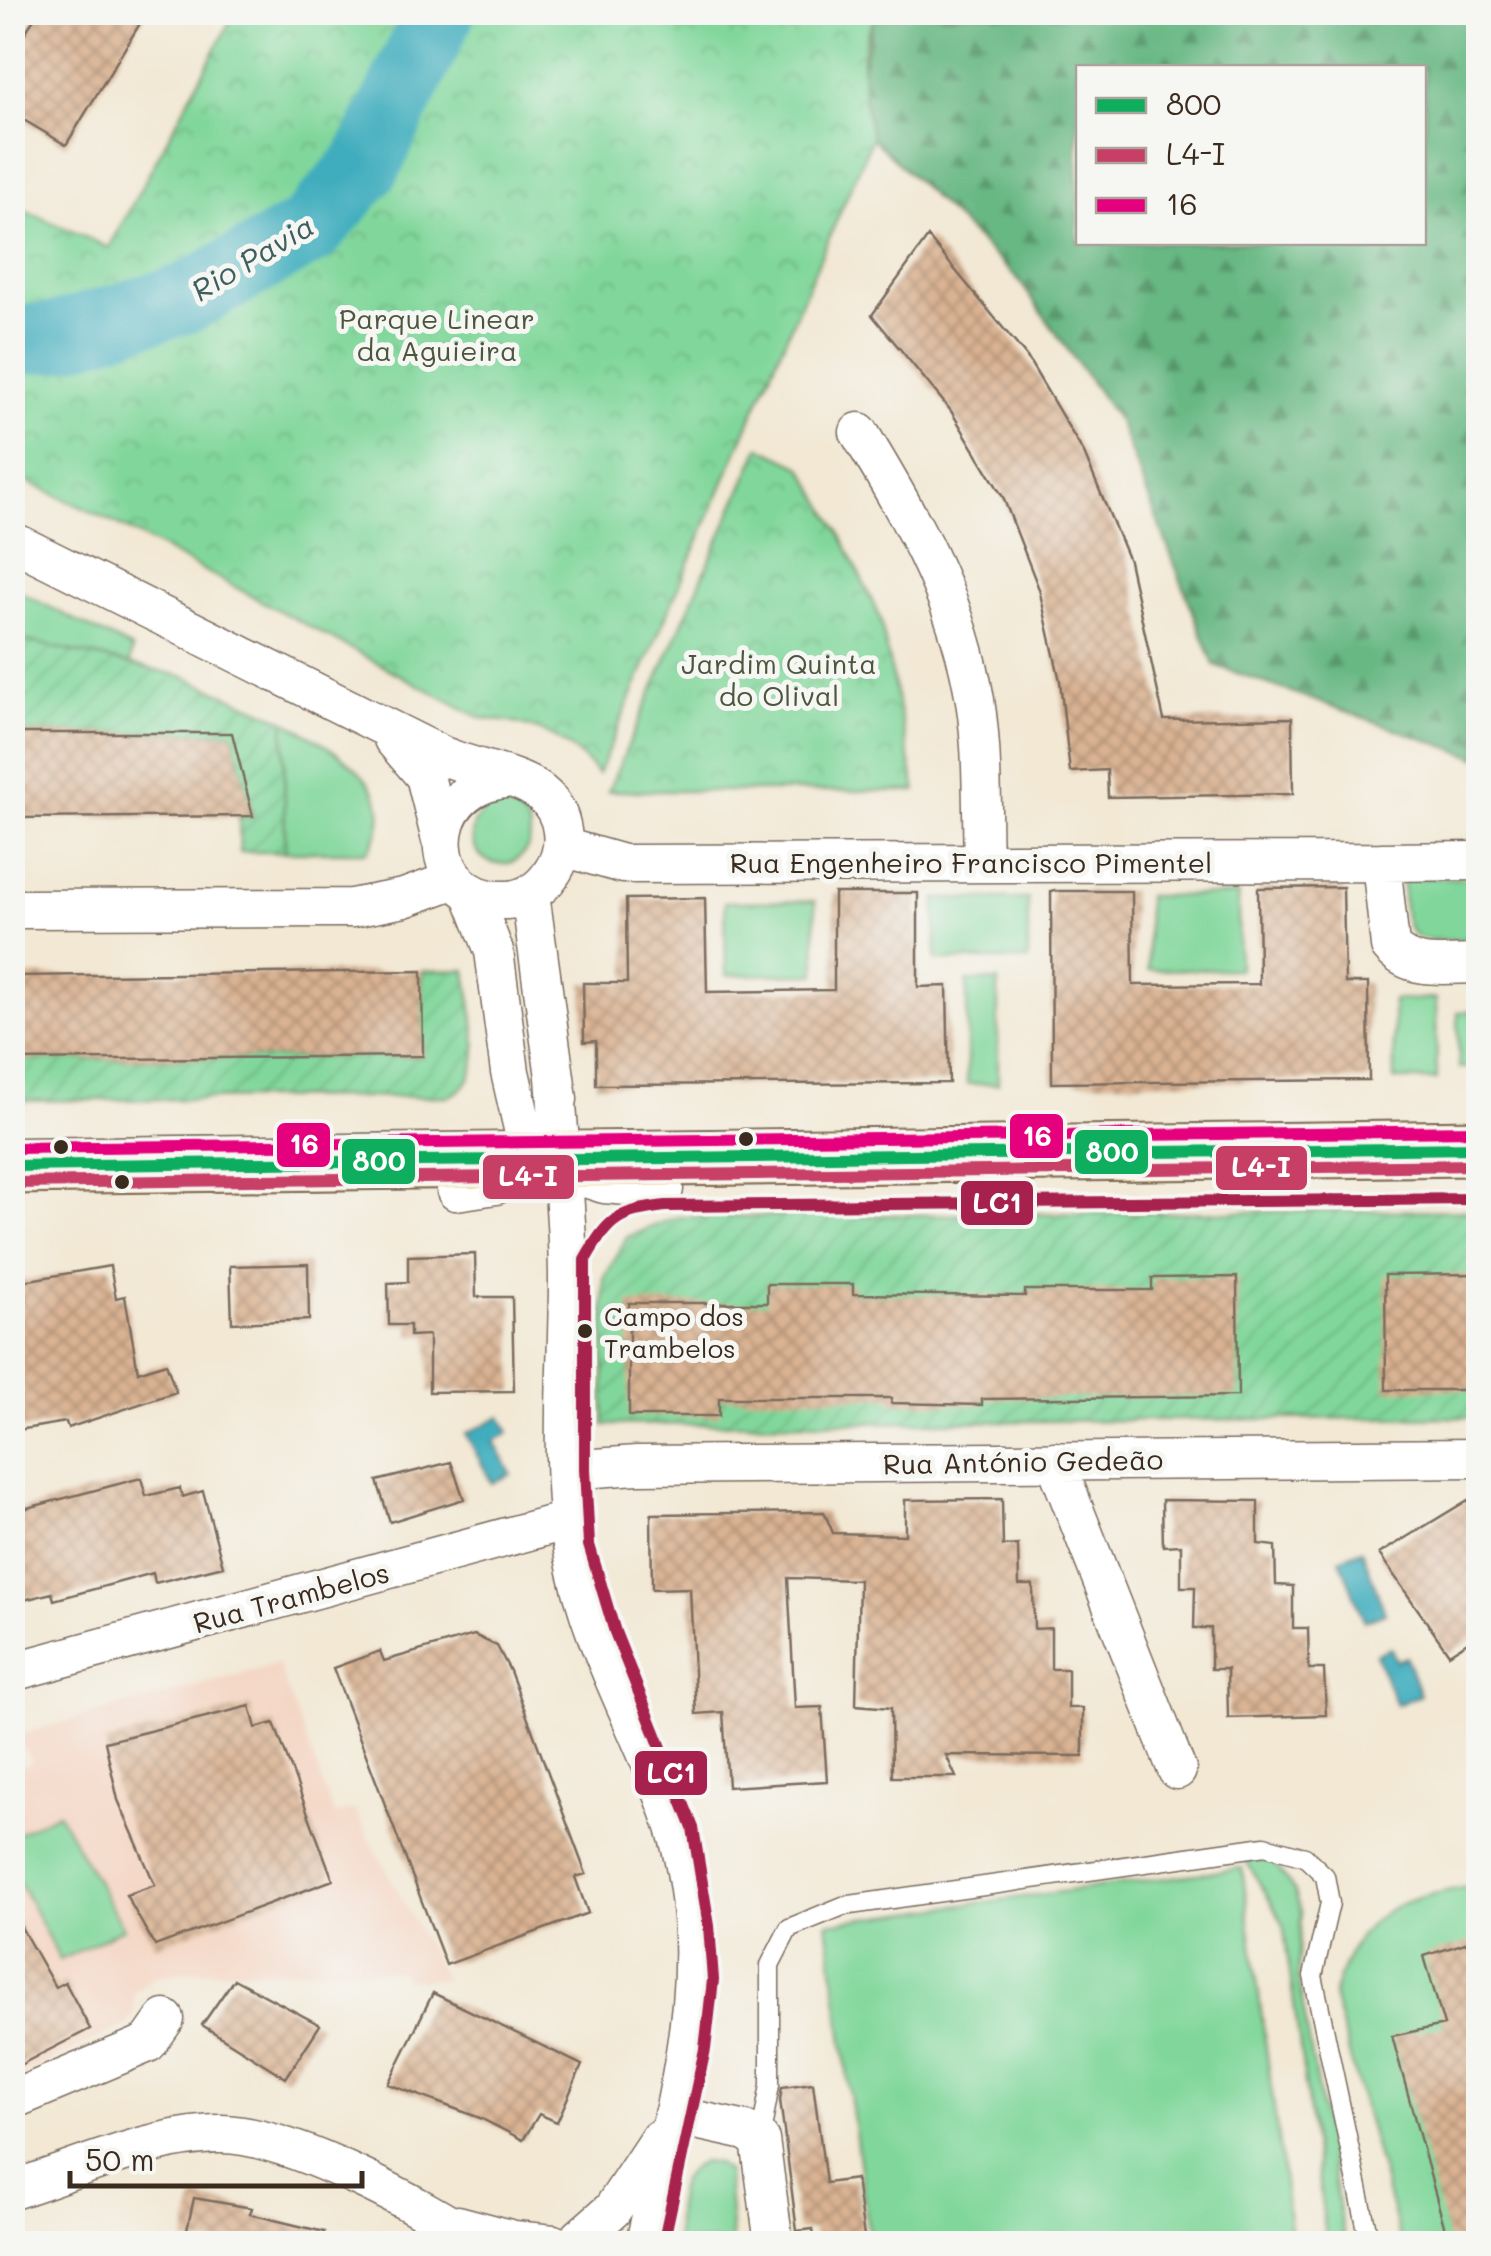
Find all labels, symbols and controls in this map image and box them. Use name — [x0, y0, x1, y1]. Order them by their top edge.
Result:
legend — [1076, 65, 1426, 245]
text: 800 — [1166, 83, 1221, 123]
text: L4-I — [1166, 133, 1225, 173]
text: 16 — [1166, 183, 1198, 223]
water label: Rio Pavia — [183, 205, 321, 309]
park label: Parque Linear da Aguieira — [339, 300, 535, 368]
park label: Jardim Quinta do Olival — [681, 645, 877, 713]
street label: Rua Engenheiro Francisco Pimentel — [730, 844, 1212, 880]
line badge: 16 — [1008, 1112, 1065, 1160]
text: 16 — [1022, 1117, 1052, 1153]
line badge: 16 — [275, 1121, 332, 1169]
text: 16 — [289, 1125, 319, 1161]
line badge: 800 — [1073, 1128, 1150, 1176]
unlabelled marker — [736, 1129, 756, 1149]
text: 800 — [1085, 1133, 1139, 1169]
unlabelled marker — [51, 1137, 71, 1157]
line badge: 800 — [340, 1137, 417, 1186]
text: 800 — [352, 1142, 406, 1178]
line badge: L4-I — [1214, 1144, 1309, 1192]
text: L4-I — [1231, 1148, 1291, 1184]
line badge: L4-I — [481, 1153, 576, 1201]
text: L4-I — [498, 1157, 558, 1193]
unlabelled marker — [112, 1172, 132, 1192]
line badge: LC1 — [959, 1179, 1035, 1227]
text: LC1 — [972, 1184, 1022, 1220]
place label: Campo dos Trambelos — [604, 1299, 744, 1365]
marker: Campo dos Trambelos — [575, 1321, 595, 1341]
street label: Rua António Gedeão — [883, 1441, 1163, 1481]
street label: Rua Trambelos — [189, 1554, 393, 1640]
line badge: LC1 — [633, 1749, 709, 1797]
text: LC1 — [646, 1754, 696, 1790]
scale bar — [70, 2126, 362, 2188]
text: 50 m — [85, 2139, 155, 2179]

